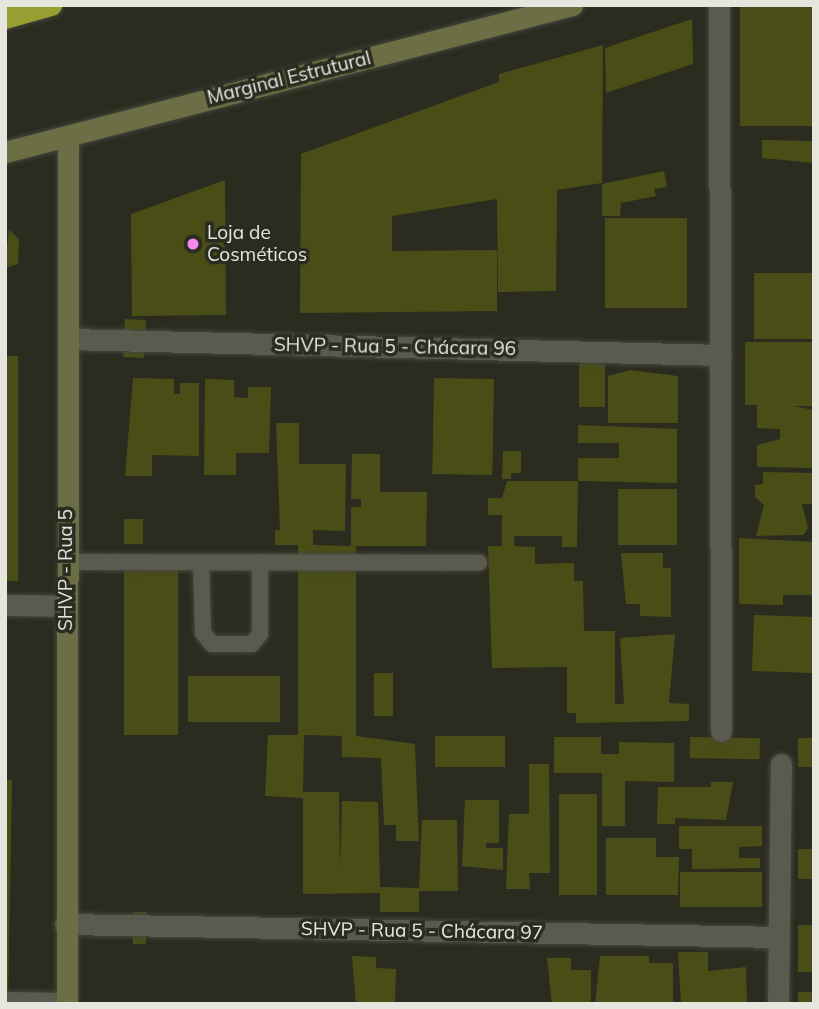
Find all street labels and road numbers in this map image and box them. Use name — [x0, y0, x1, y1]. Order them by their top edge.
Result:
street label: Marginal Estrutural — [205, 47, 373, 109]
street label: SHVP - Rua 5 - Chácara 96 — [274, 333, 516, 361]
street label: SHVP - Rua 5 — [55, 509, 77, 631]
street label: SHVP - Rua 5 - Chácara 97 — [301, 917, 543, 945]

